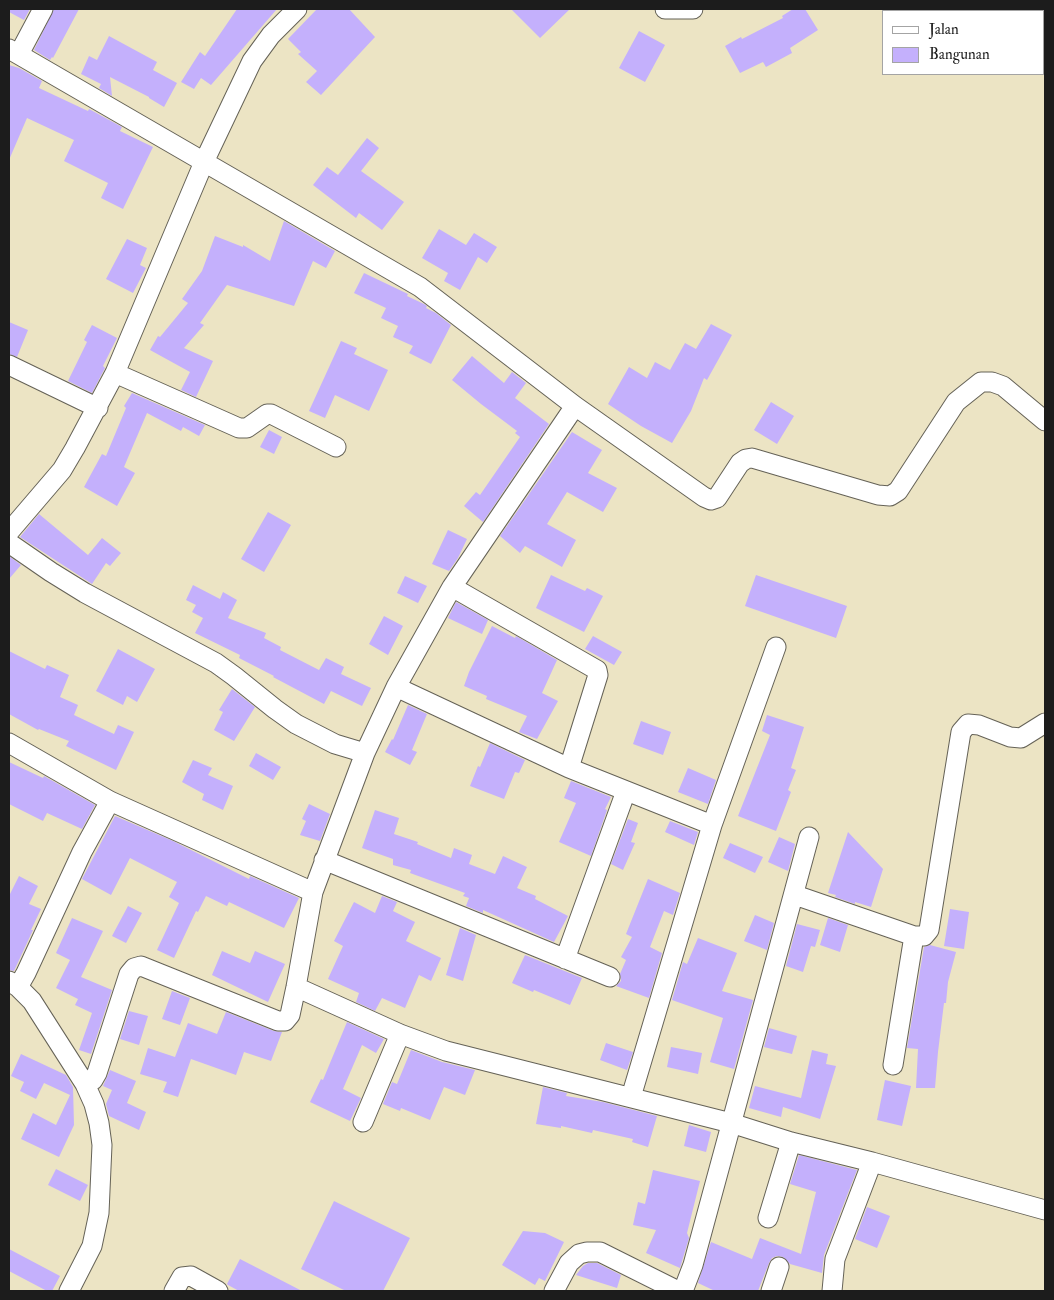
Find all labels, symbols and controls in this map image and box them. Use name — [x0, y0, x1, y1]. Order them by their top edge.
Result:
legend — [882, 10, 1044, 75]
text: Jalan — [929, 20, 959, 39]
text: Bangunan — [929, 45, 990, 64]

